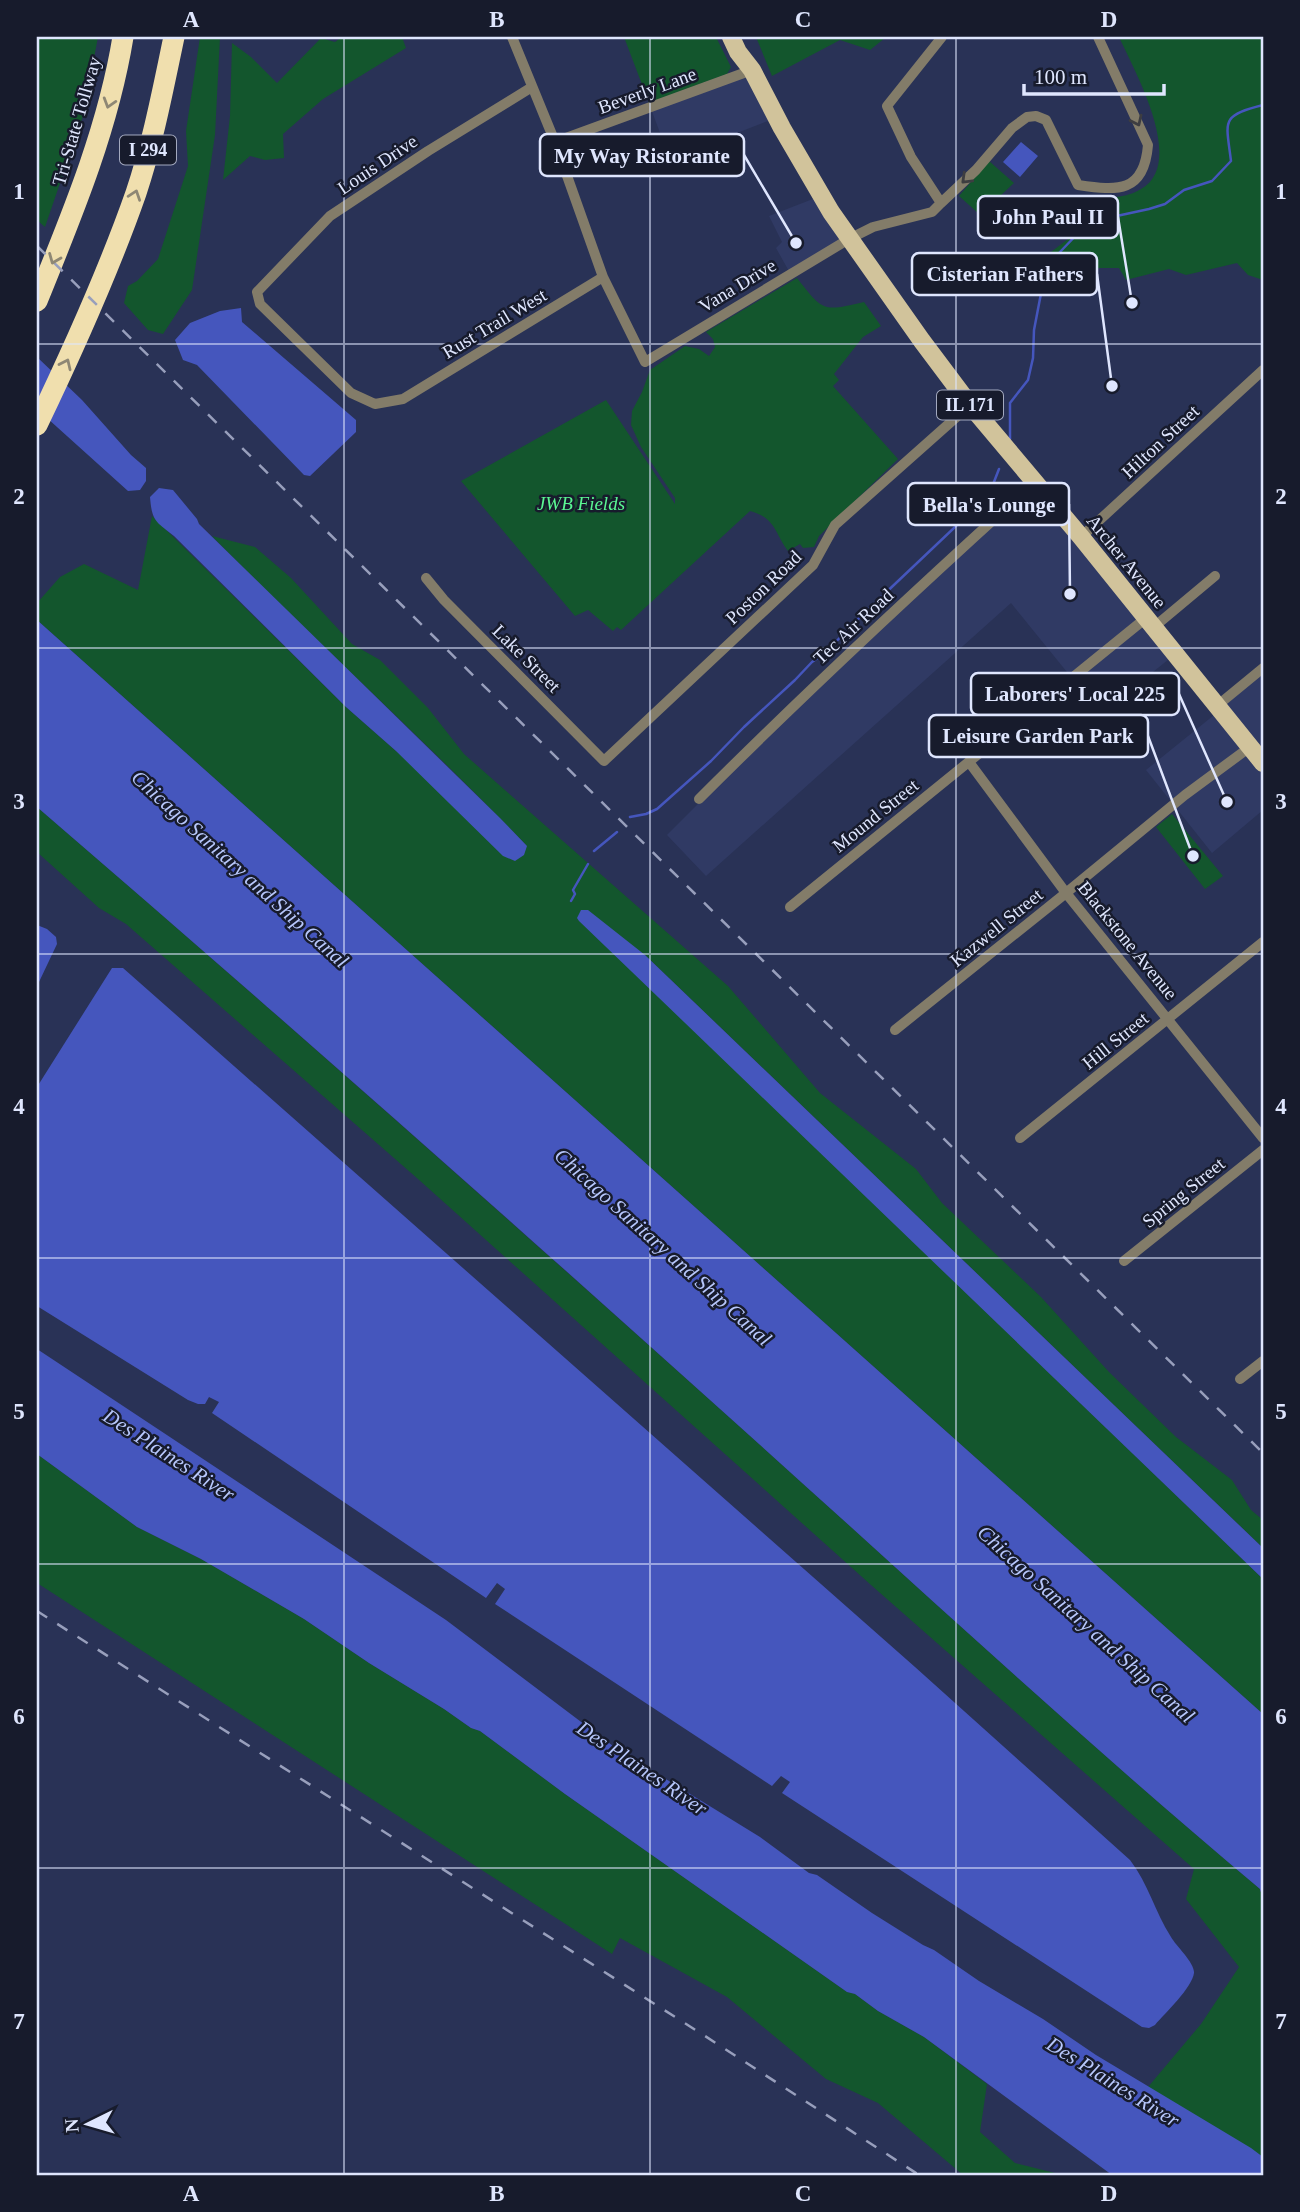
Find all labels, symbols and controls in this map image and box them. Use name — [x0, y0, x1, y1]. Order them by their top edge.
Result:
text: A — [183, 7, 200, 32]
text: B — [489, 7, 505, 32]
text: C — [795, 7, 811, 32]
text: D — [1101, 7, 1117, 32]
scale bar — [1024, 52, 1164, 96]
street label: Tri-State Tollway — [48, 54, 105, 188]
street label: Beverly Lane — [595, 63, 699, 118]
text: 100 m — [1034, 65, 1087, 89]
one-way arrow — [102, 97, 117, 109]
one-way arrow — [1129, 114, 1143, 126]
street label: Louis Drive — [334, 130, 421, 199]
callout: My Way Ristorante — [540, 134, 744, 176]
road number: I 294 — [120, 135, 176, 164]
text: My Way Ristorante — [554, 144, 730, 168]
one-way arrow — [961, 170, 974, 183]
text: 1 — [13, 179, 25, 204]
text: 1 — [1275, 179, 1287, 204]
one-way arrow — [127, 190, 141, 202]
callout: John Paul II — [978, 196, 1118, 238]
text: John Paul II — [992, 205, 1104, 229]
one-way arrow — [48, 252, 62, 265]
callout: Cisterian Fathers — [912, 253, 1097, 295]
street label: Vana Drive — [695, 254, 780, 317]
text: Cisterian Fathers — [927, 262, 1083, 286]
street label: Rust Trail West — [439, 284, 551, 363]
one-way arrow — [58, 359, 72, 371]
road number: IL 171 — [937, 390, 1003, 419]
street label: Hilton Street — [1117, 400, 1204, 482]
callout: Bella's Lounge — [908, 483, 1069, 525]
text: 2 — [13, 484, 25, 509]
text: 2 — [1275, 484, 1287, 509]
park label: JWB Fields — [537, 493, 625, 514]
text: Bella's Lounge — [923, 493, 1055, 517]
street label: Archer Avenue — [1083, 510, 1171, 612]
street label: Poston Road — [721, 546, 806, 628]
street label: Tec Air Road — [809, 584, 898, 668]
street label: Lake Street — [488, 620, 565, 697]
callout: Laborers' Local 225 — [971, 673, 1179, 715]
text: Laborers' Local 225 — [985, 682, 1165, 706]
callout: Leisure Garden Park — [929, 715, 1148, 757]
text: Leisure Garden Park — [943, 724, 1134, 748]
water label: Chicago Sanitary and Ship Canal — [127, 765, 353, 973]
street label: Mound Street — [828, 774, 923, 856]
text: 3 — [13, 789, 25, 814]
text: 3 — [1275, 789, 1287, 814]
street label: Blackstone Avenue — [1074, 877, 1182, 1004]
street label: Kazwell Street — [946, 883, 1047, 971]
street label: Hill Street — [1078, 1007, 1153, 1073]
text: 4 — [13, 1094, 25, 1119]
text: 4 — [1275, 1094, 1287, 1119]
water label: Chicago Sanitary and Ship Canal — [550, 1143, 776, 1351]
street label: Spring Street — [1138, 1152, 1229, 1232]
text: 5 — [13, 1399, 25, 1424]
text: 5 — [1275, 1399, 1287, 1424]
water label: Des Plaines River — [98, 1403, 240, 1507]
water label: Chicago Sanitary and Ship Canal — [973, 1520, 1199, 1728]
text: 6 — [13, 1704, 25, 1729]
text: 6 — [1275, 1704, 1287, 1729]
water label: Des Plaines River — [572, 1715, 712, 1821]
text: 7 — [13, 2009, 25, 2034]
text: 7 — [1275, 2009, 1287, 2034]
water label: Des Plaines River — [1042, 2031, 1184, 2133]
north arrow — [52, 2090, 122, 2160]
text: N — [60, 2117, 83, 2133]
text: A — [183, 2181, 200, 2206]
text: B — [489, 2181, 505, 2206]
text: C — [795, 2181, 811, 2206]
text: D — [1101, 2181, 1117, 2206]

